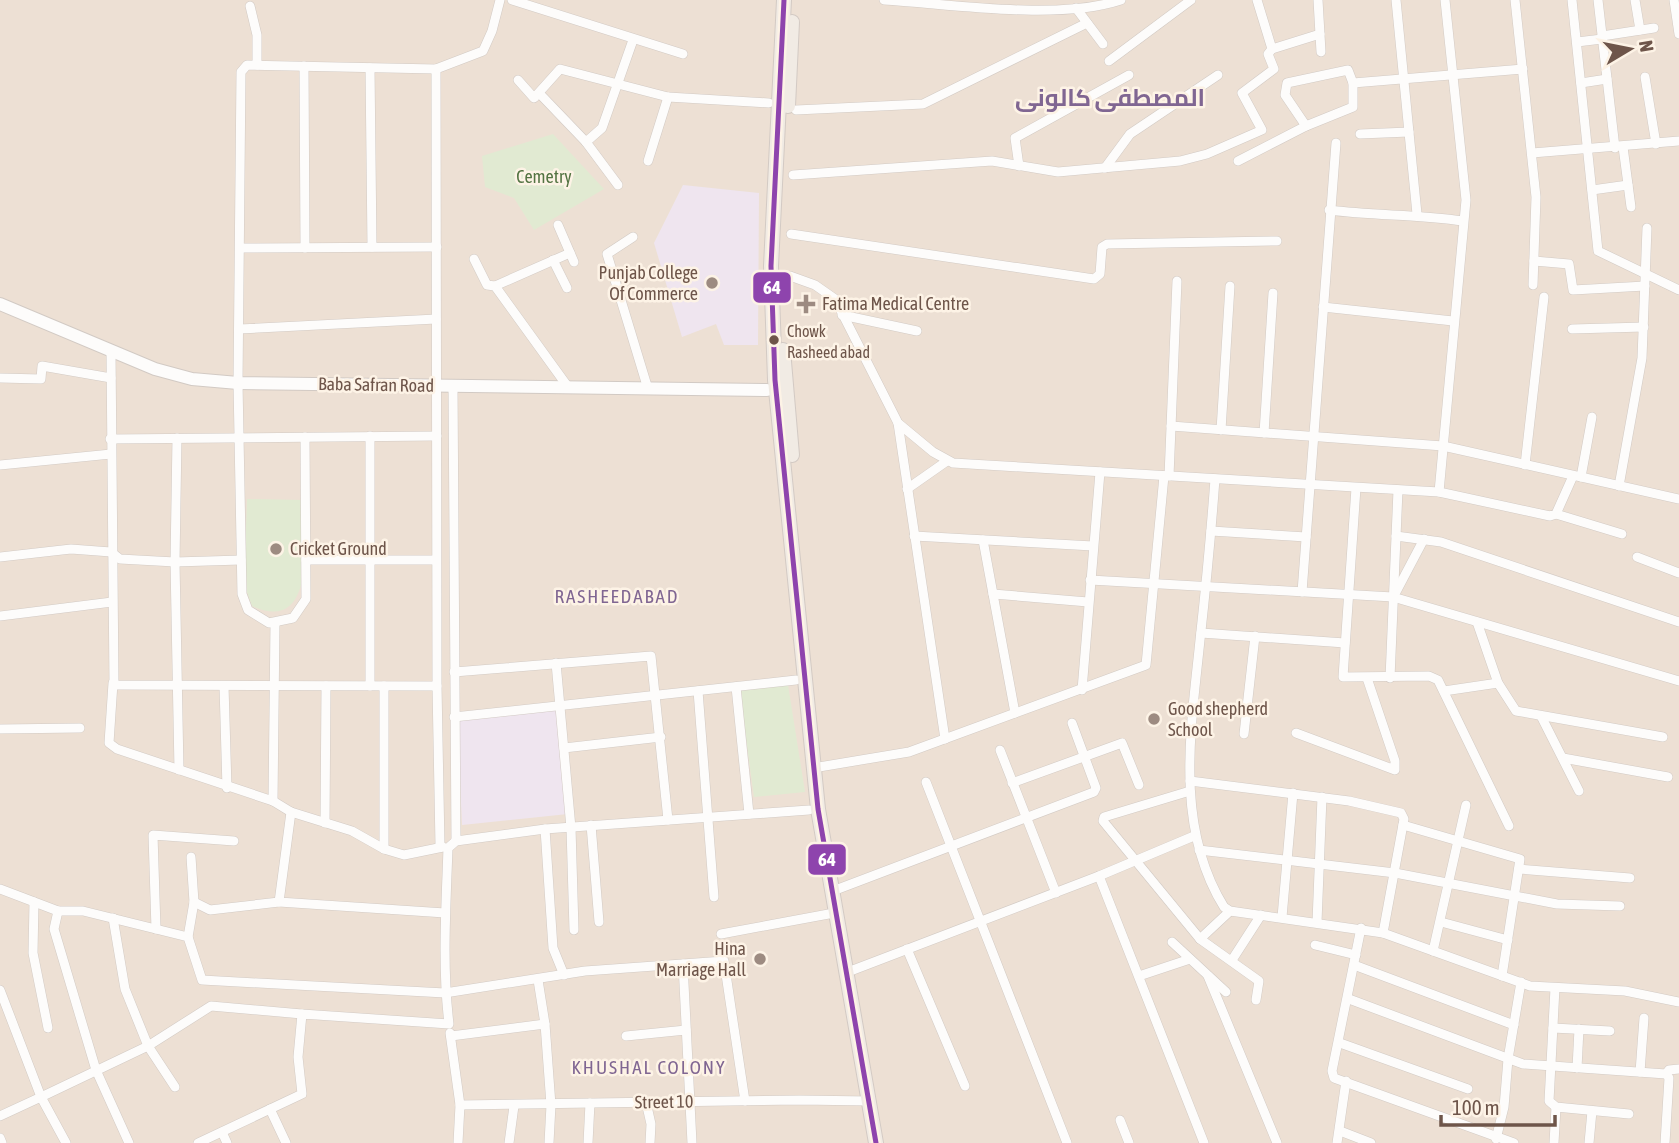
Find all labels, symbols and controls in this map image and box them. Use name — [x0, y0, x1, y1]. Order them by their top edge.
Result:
north arrow — [1595, 14, 1665, 84]
text: N — [1635, 39, 1659, 53]
district label: المصطفی کالونی — [1015, 84, 1205, 112]
park label: Cemetry — [516, 166, 572, 187]
place label: Punjab College Of Commerce — [599, 262, 698, 304]
line badge: 64 — [752, 271, 792, 304]
marker: Punjab College Of Commerce — [704, 275, 720, 291]
text: 64 — [763, 276, 781, 298]
place label: Fatima Medical Centre — [822, 293, 969, 314]
marker: Fatima Medical Centre — [796, 294, 816, 314]
place label: Chowk Rasheed abad — [787, 322, 870, 361]
marker: Chowk Rasheed abad — [767, 333, 781, 347]
street label: Baba Safran Road — [318, 373, 434, 396]
place label: Cricket Ground — [290, 538, 387, 559]
marker: Cricket Ground — [268, 541, 284, 557]
district label: RASHEEDABAD — [555, 585, 679, 607]
place label: Good shepherd School — [1168, 698, 1268, 740]
marker: Good shepherd School — [1146, 711, 1162, 727]
line badge: 64 — [807, 843, 847, 876]
text: 64 — [818, 848, 836, 870]
place label: Hina Marriage Hall — [656, 938, 746, 980]
marker: Hina Marriage Hall — [752, 951, 768, 967]
district label: KHUSHAL COLONY — [572, 1056, 726, 1078]
scale bar — [1441, 1084, 1555, 1128]
street label: Street 10 — [634, 1090, 694, 1113]
text: 100 m — [1452, 1095, 1500, 1119]

